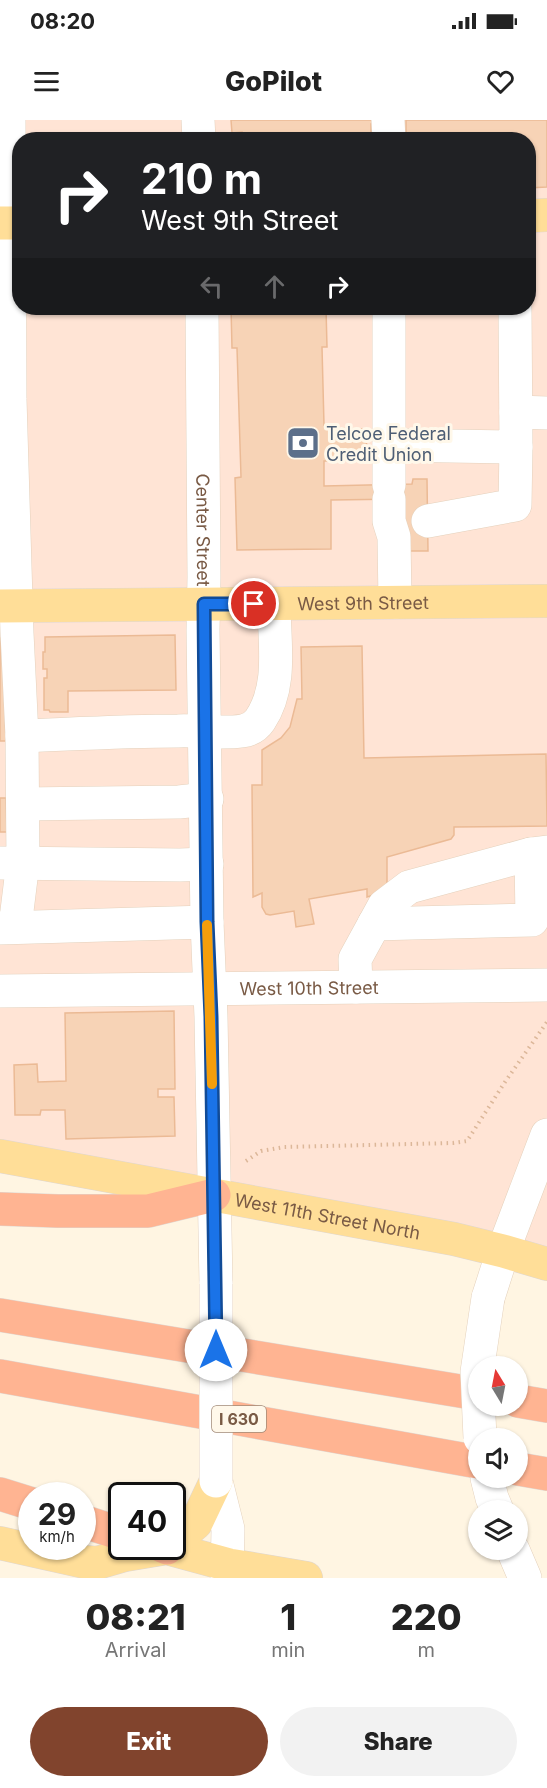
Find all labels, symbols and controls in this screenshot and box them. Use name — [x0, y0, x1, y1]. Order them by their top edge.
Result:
text: 08:20 — [30, 8, 95, 34]
icon: menu — [30, 65, 63, 98]
text: GoPilot — [225, 65, 322, 98]
icon: heart — [484, 65, 517, 98]
text: 210 m — [141, 153, 262, 204]
icon: right — [42, 156, 120, 234]
text: West 9th Street — [141, 204, 338, 237]
icon: left — [195, 270, 228, 303]
icon: ahead — [258, 270, 291, 303]
icon: right — [321, 270, 354, 303]
place label: Telcoe Federal Credit Union — [326, 423, 451, 465]
bank icon: Telcoe Federal Credit Union — [285, 425, 321, 461]
street label: Center Street — [193, 473, 215, 587]
pin — [228, 578, 279, 629]
icon: arrive — [237, 587, 270, 620]
street label: West 9th Street — [297, 592, 429, 614]
street label: West 10th Street — [239, 976, 379, 999]
street label: West 11th Street North — [233, 1189, 422, 1243]
position arrow — [184, 1318, 248, 1382]
north arrow — [468, 1356, 528, 1416]
map controls — [468, 1356, 528, 1560]
road number: I 630 — [212, 1406, 266, 1432]
button: sound — [468, 1428, 528, 1488]
speed limit sign: 40 — [108, 1482, 186, 1560]
text: 29 — [38, 1496, 76, 1532]
button: layers — [468, 1500, 528, 1560]
text: km/h — [39, 1527, 75, 1546]
text: 08:21 — [85, 1595, 186, 1639]
text: 1 — [280, 1595, 296, 1639]
text: 220 — [391, 1595, 462, 1639]
text: Arrival — [105, 1638, 166, 1662]
text: min — [271, 1638, 305, 1662]
text: m — [417, 1638, 435, 1662]
button: Exit — [30, 1707, 268, 1776]
button: Share — [280, 1707, 517, 1776]

